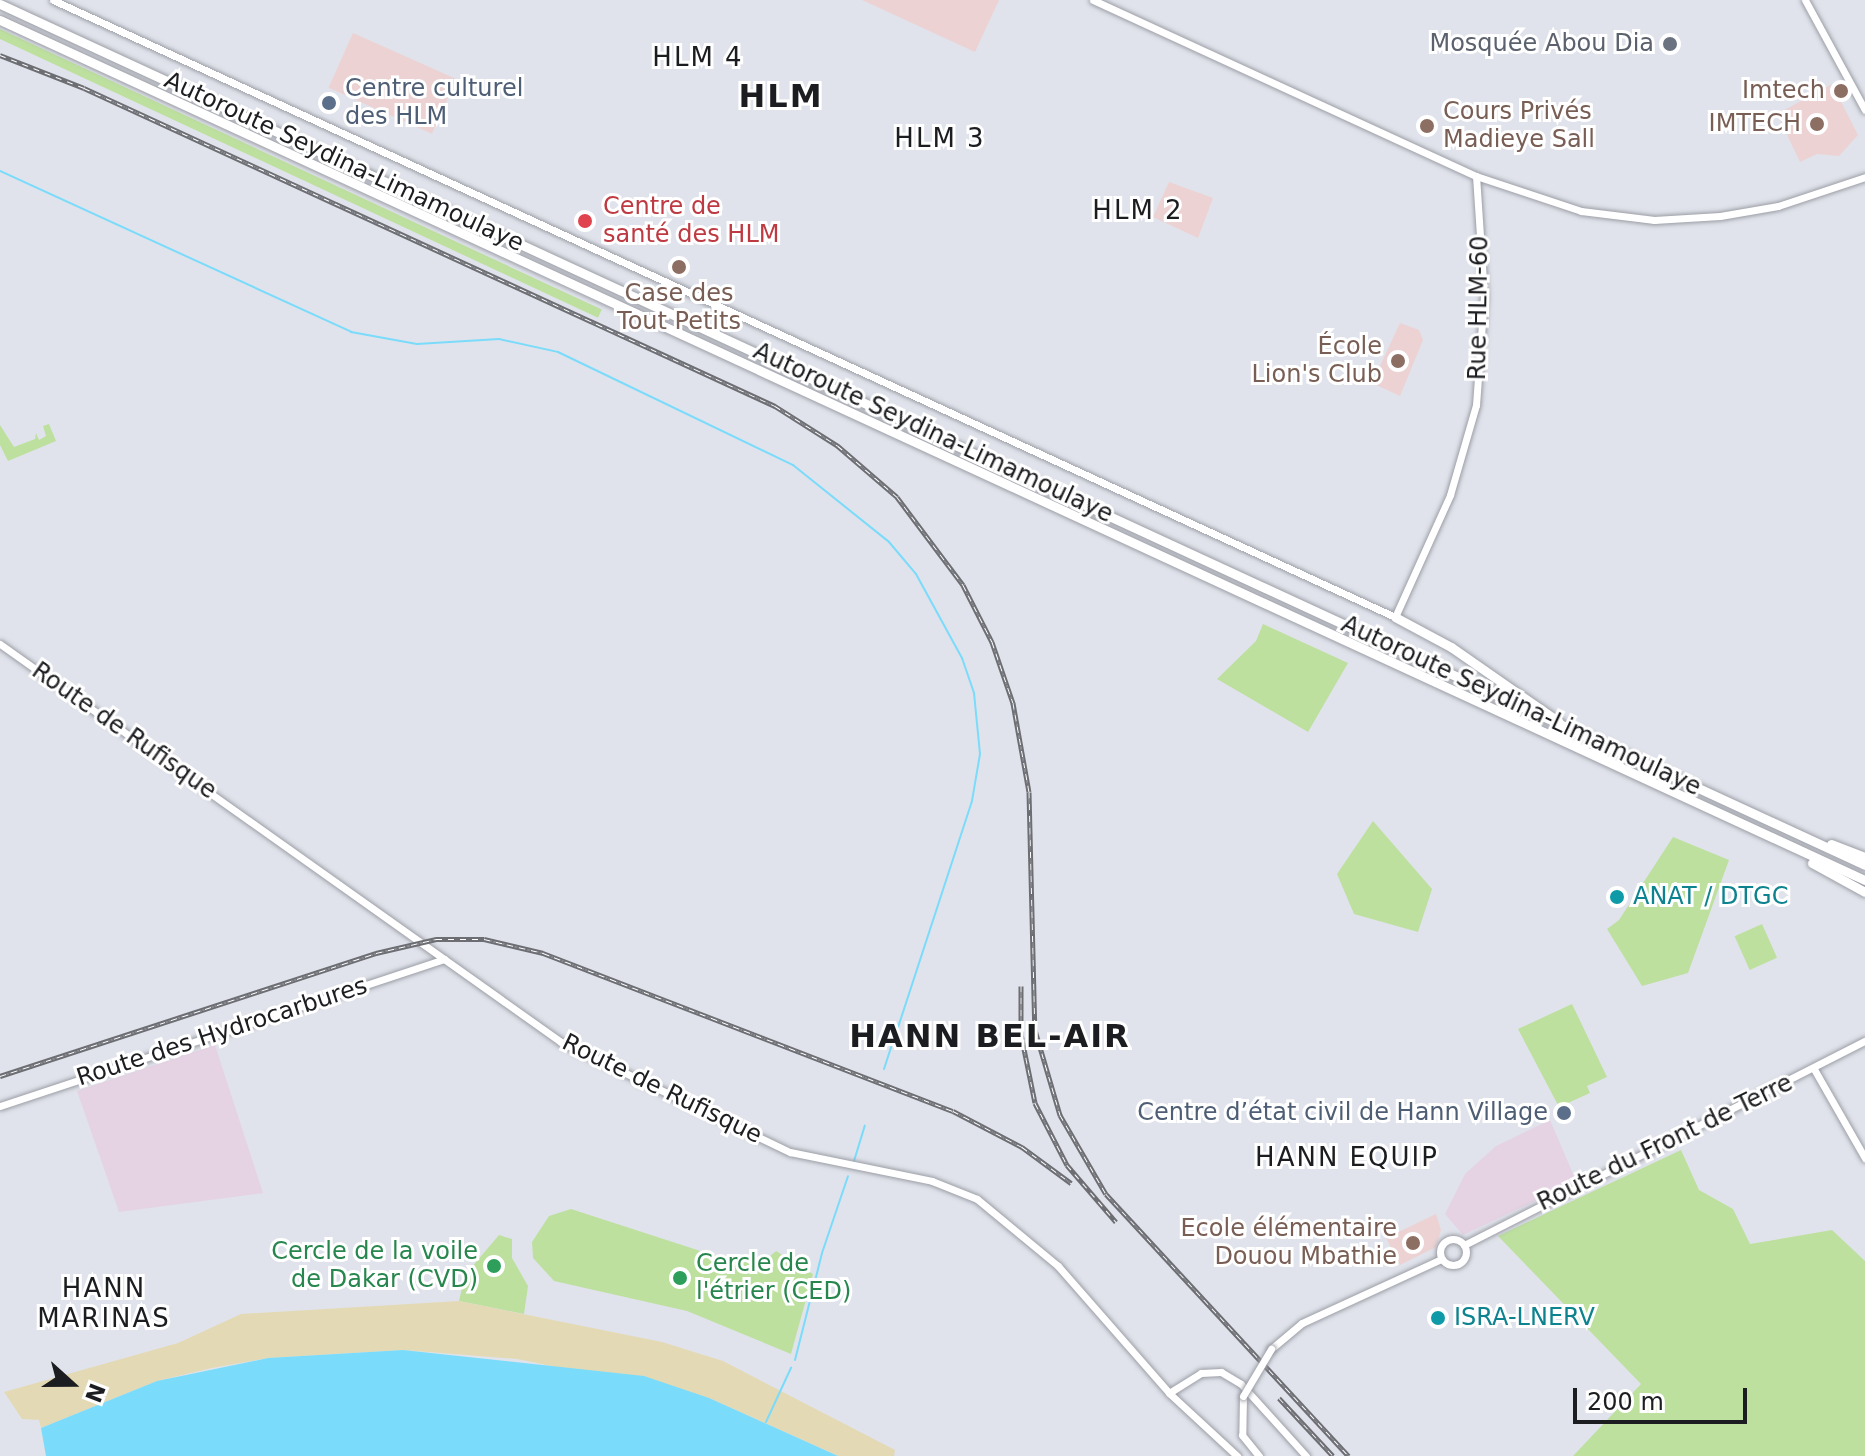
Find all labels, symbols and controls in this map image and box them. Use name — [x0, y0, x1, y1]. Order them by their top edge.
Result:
place label: Mosquée Abou Dia — [1429, 30, 1654, 58]
marker: Mosquée Abou Dia — [1661, 35, 1679, 53]
district label: HLM 4 — [652, 42, 744, 74]
street label: Autoroute Seydina-Limamoulaye — [160, 66, 528, 258]
place label: Centre culturel des HLM — [345, 75, 523, 131]
district label: HLM — [738, 77, 824, 115]
place label: Imtech — [1742, 77, 1825, 105]
marker: Imtech — [1832, 82, 1850, 100]
marker: Centre culturel des HLM — [320, 94, 338, 112]
place label: Cours Privés Madieye Sall — [1443, 98, 1595, 154]
place label: IMTECH — [1709, 110, 1801, 138]
marker: IMTECH — [1808, 115, 1826, 133]
marker: Cours Privés Madieye Sall — [1418, 117, 1436, 135]
district label: HLM 3 — [894, 123, 986, 155]
place label: Centre de santé des HLM — [603, 193, 779, 249]
district label: HLM 2 — [1092, 195, 1184, 227]
marker: Centre de santé des HLM — [574, 210, 596, 232]
street label: Rue HLM-60 — [1463, 235, 1495, 381]
marker: Case des Tout Petits — [670, 258, 688, 276]
place label: Case des Tout Petits — [617, 280, 741, 336]
place label: École Lion's Club — [1251, 333, 1382, 389]
street label: Autoroute Seydina-Limamoulaye — [749, 337, 1117, 529]
marker: École Lion's Club — [1389, 352, 1407, 370]
street label: Autoroute Seydina-Limamoulaye — [1337, 610, 1705, 802]
street label: Route de Rufisque — [26, 657, 222, 805]
place label: ANAT / DTGC — [1633, 883, 1788, 911]
marker: ANAT / DTGC — [1608, 888, 1626, 906]
street label: Route des Hydrocarbures — [73, 971, 371, 1093]
district label: HANN BEL-AIR — [849, 1017, 1131, 1055]
street label: Route de Rufisque — [557, 1028, 767, 1150]
street label: Route du Front de Terre — [1533, 1069, 1797, 1217]
place label: Centre d’état civil de Hann Village — [1137, 1099, 1548, 1127]
marker: Centre d’état civil de Hann Village — [1555, 1104, 1573, 1122]
district label: HANN EQUIP — [1255, 1142, 1439, 1174]
place label: Ecole élémentaire Douou Mbathie — [1180, 1215, 1397, 1271]
marker: Ecole élémentaire Douou Mbathie — [1404, 1234, 1422, 1252]
place label: Cercle de la voile de Dakar (CVD) — [271, 1238, 478, 1294]
place label: Cercle de l'étrier (CED) — [696, 1250, 851, 1306]
marker: Cercle de la voile de Dakar (CVD) — [485, 1257, 503, 1275]
marker: Cercle de l'étrier (CED) — [671, 1269, 689, 1287]
district label: HANN MARINAS — [37, 1273, 171, 1334]
place label: ISRA-LNERV — [1454, 1304, 1595, 1332]
marker: ISRA-LNERV — [1429, 1309, 1447, 1327]
north arrow — [32, 1344, 112, 1424]
scale bar — [1577, 1372, 1751, 1422]
text: N — [80, 1380, 110, 1406]
text: 200 m — [1587, 1388, 1664, 1416]

